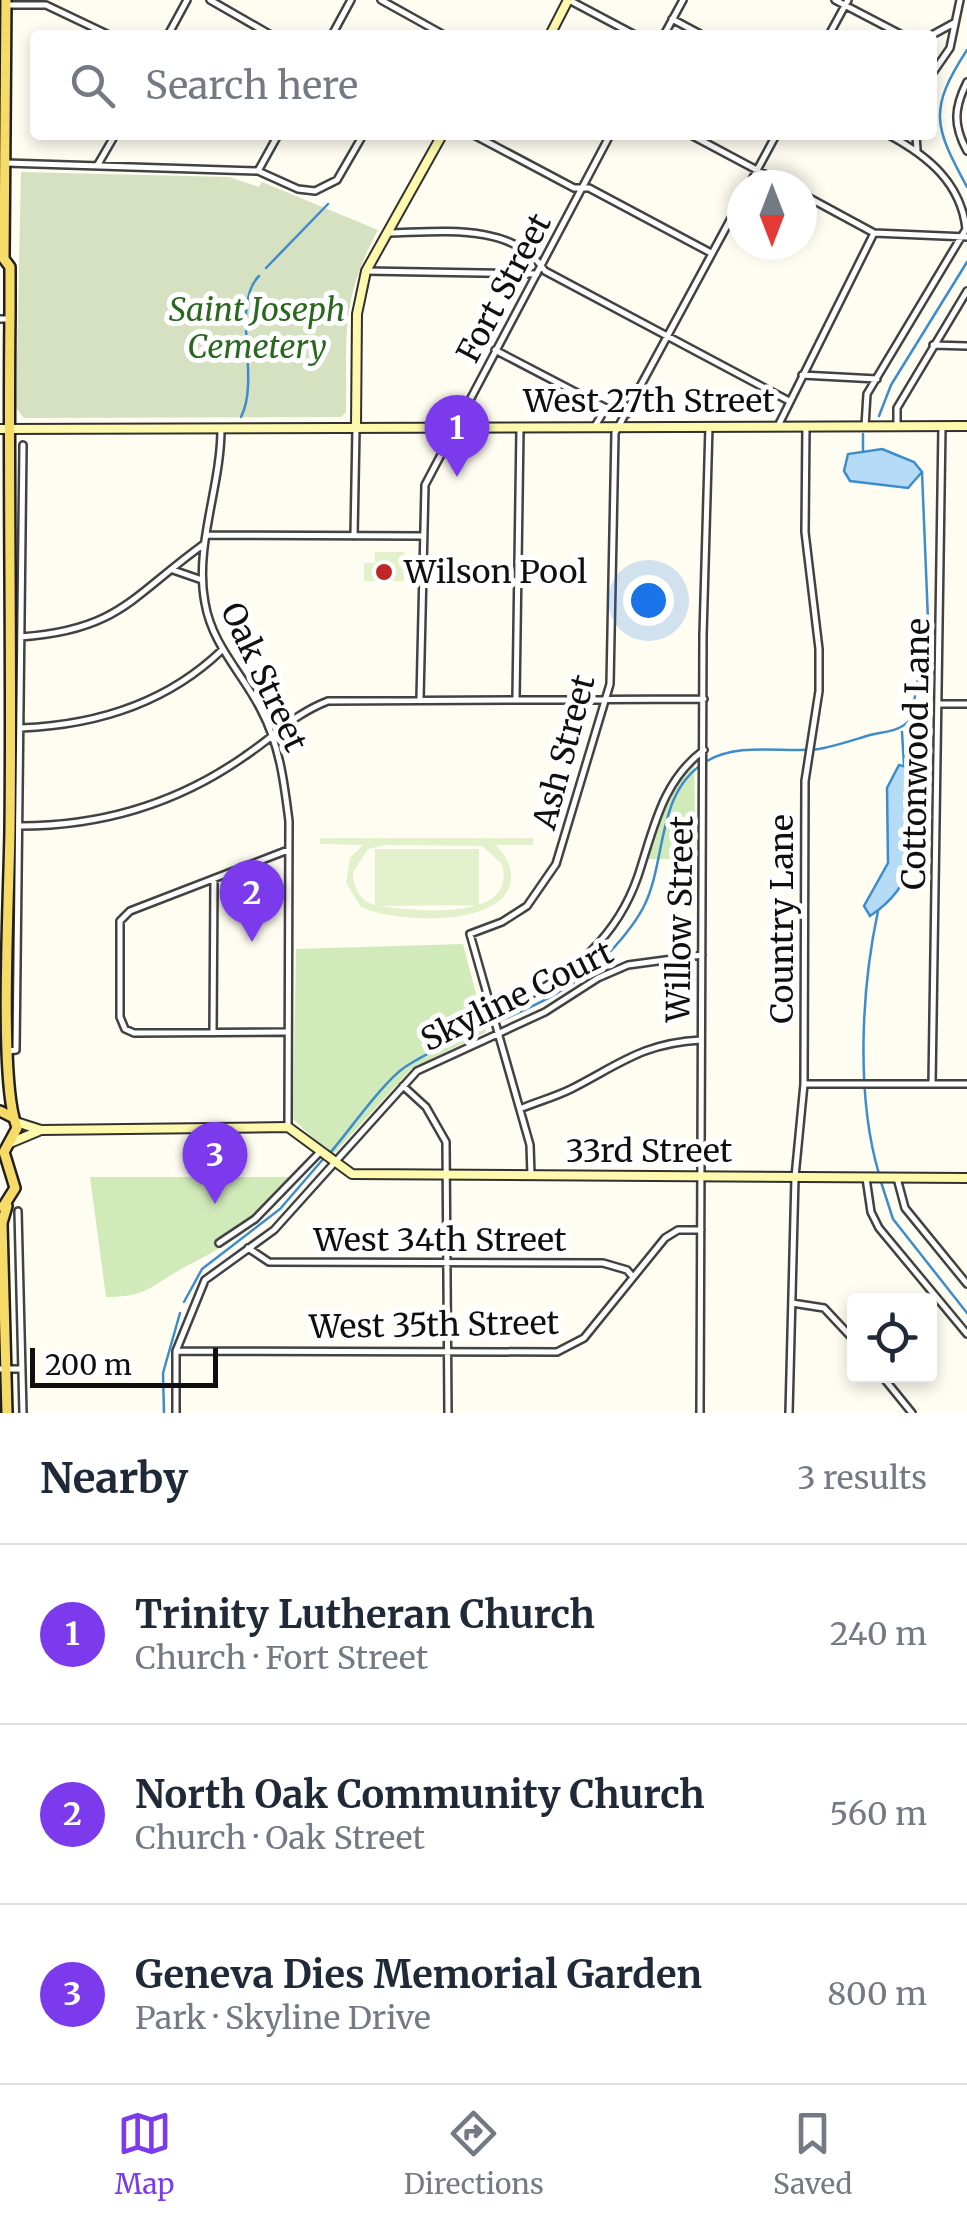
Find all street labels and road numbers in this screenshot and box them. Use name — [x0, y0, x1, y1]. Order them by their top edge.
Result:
street label: Fort Street — [448, 206, 560, 369]
street label: West 27th Street — [522, 381, 775, 421]
street label: Oak Street — [212, 596, 316, 758]
street label: Cottonwood Lane — [894, 618, 938, 890]
street label: Ash Street — [524, 670, 604, 835]
street label: Country Lane — [762, 814, 802, 1024]
street label: Willow Street — [658, 815, 702, 1024]
street label: Skyline Court — [414, 932, 620, 1060]
street label: 33rd Street — [566, 1131, 733, 1171]
street label: West 34th Street — [313, 1220, 567, 1260]
street label: West 35th Street — [308, 1303, 560, 1347]

